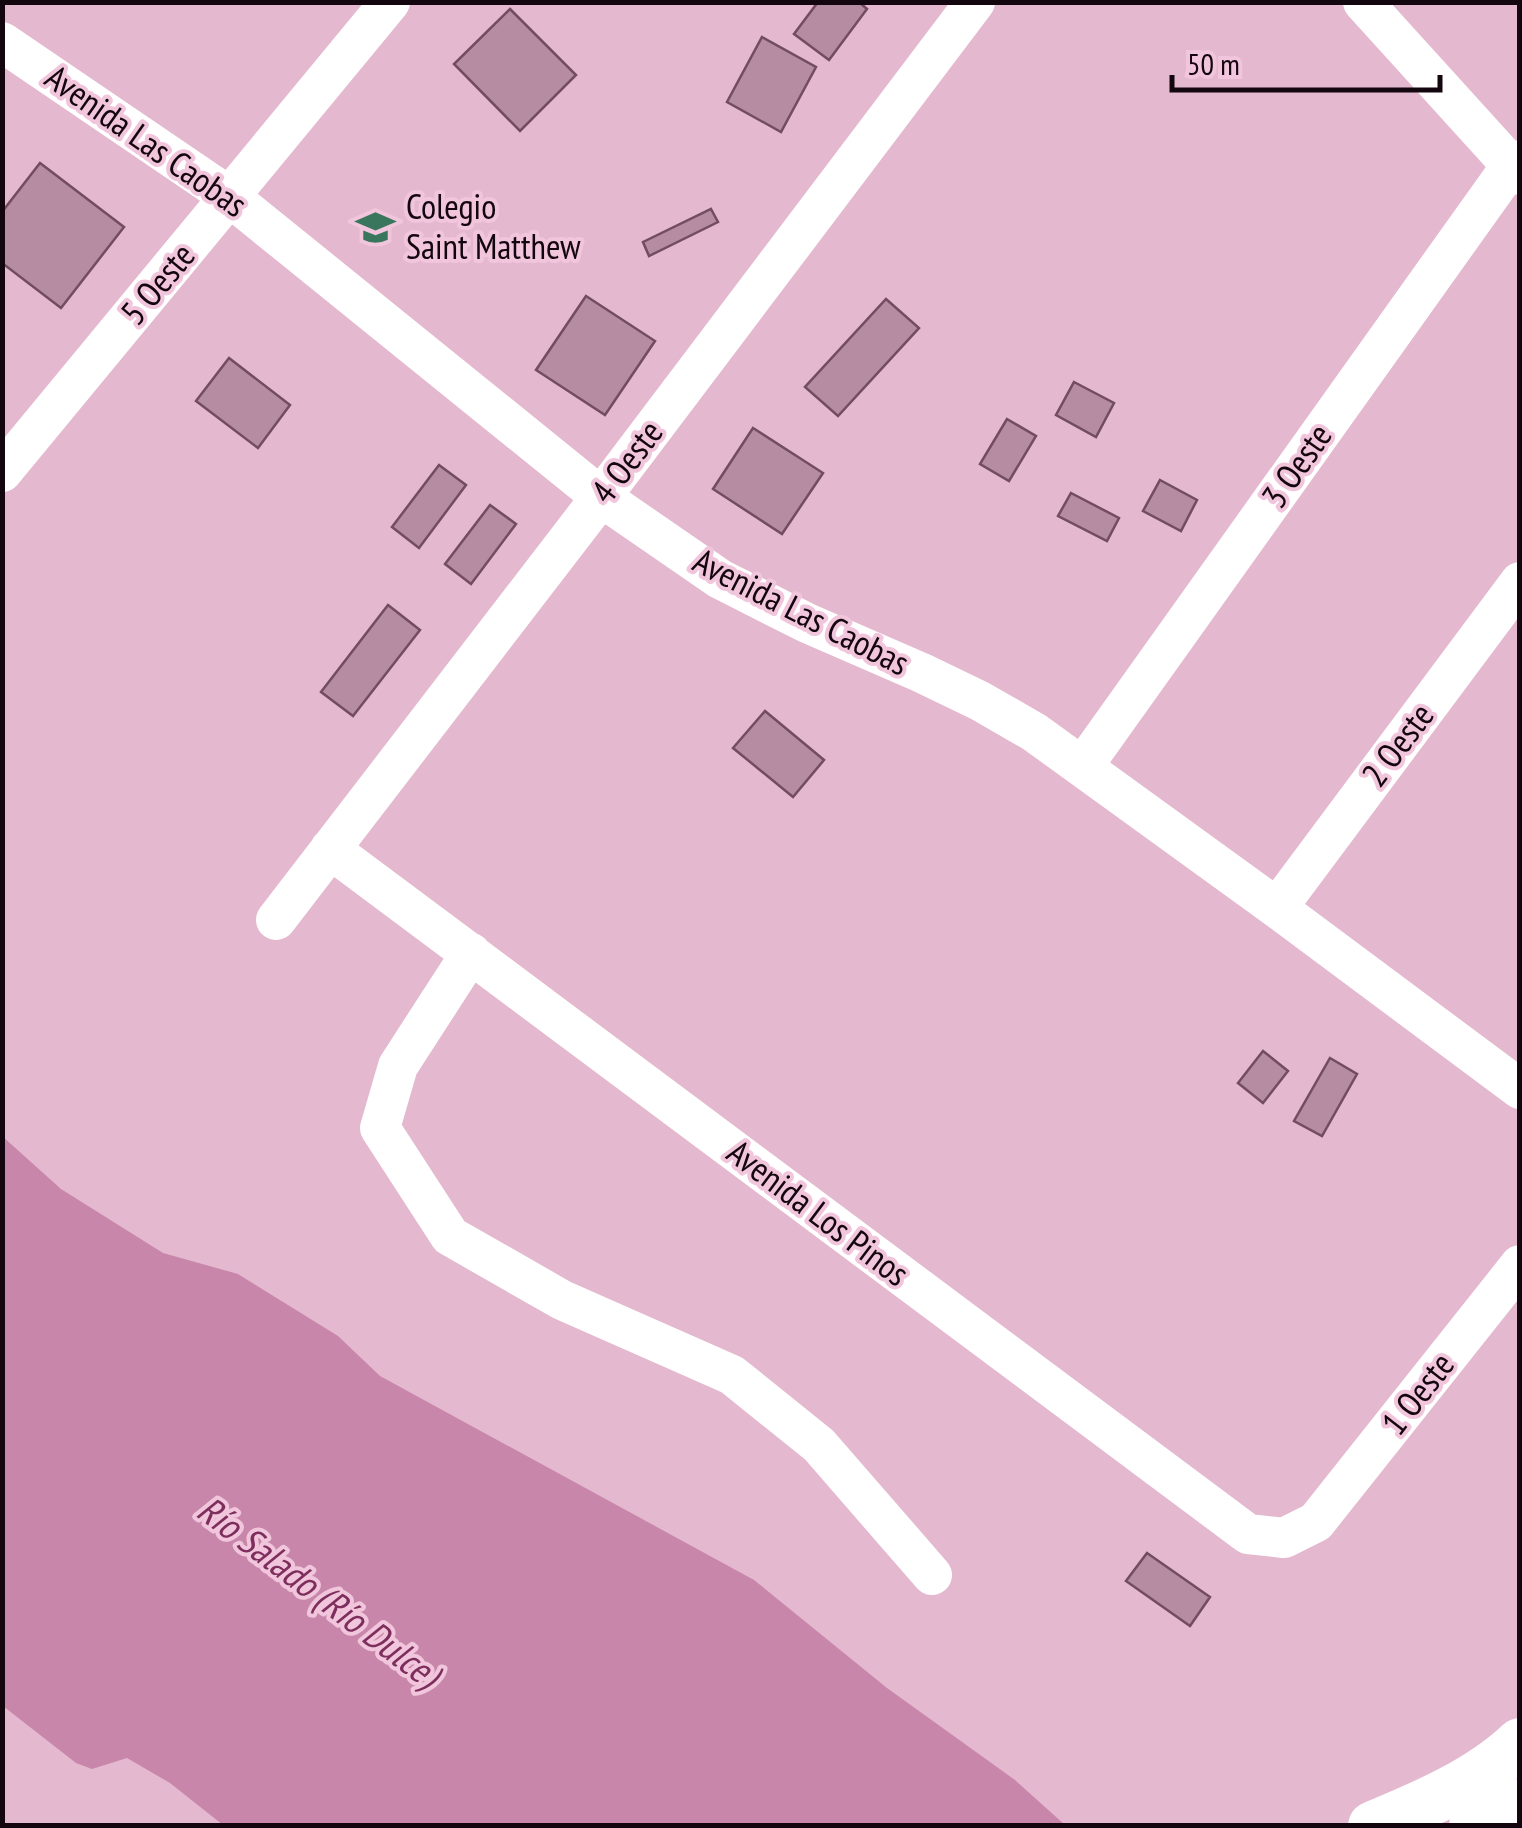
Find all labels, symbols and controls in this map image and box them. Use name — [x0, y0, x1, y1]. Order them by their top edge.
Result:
scale bar — [1172, 30, 1440, 92]
text: 50 m — [1187, 44, 1240, 83]
street label: Avenida Las Caobas — [37, 54, 256, 227]
place label: Colegio Saint Matthew — [406, 183, 581, 269]
school or university icon: Colegio Saint Matthew — [355, 206, 397, 248]
street label: 5 Oeste — [110, 233, 205, 334]
street label: 4 Oeste — [580, 411, 672, 512]
street label: 3 Oeste — [1251, 414, 1342, 516]
street label: Avenida Las Caobas — [686, 537, 917, 685]
street label: 2 Oeste — [1351, 694, 1443, 795]
street label: Avenida Los Pinos — [718, 1129, 919, 1296]
street label: 1 Oeste — [1371, 1343, 1464, 1444]
water label: Río Salado (Río Dulce) — [188, 1484, 453, 1700]

